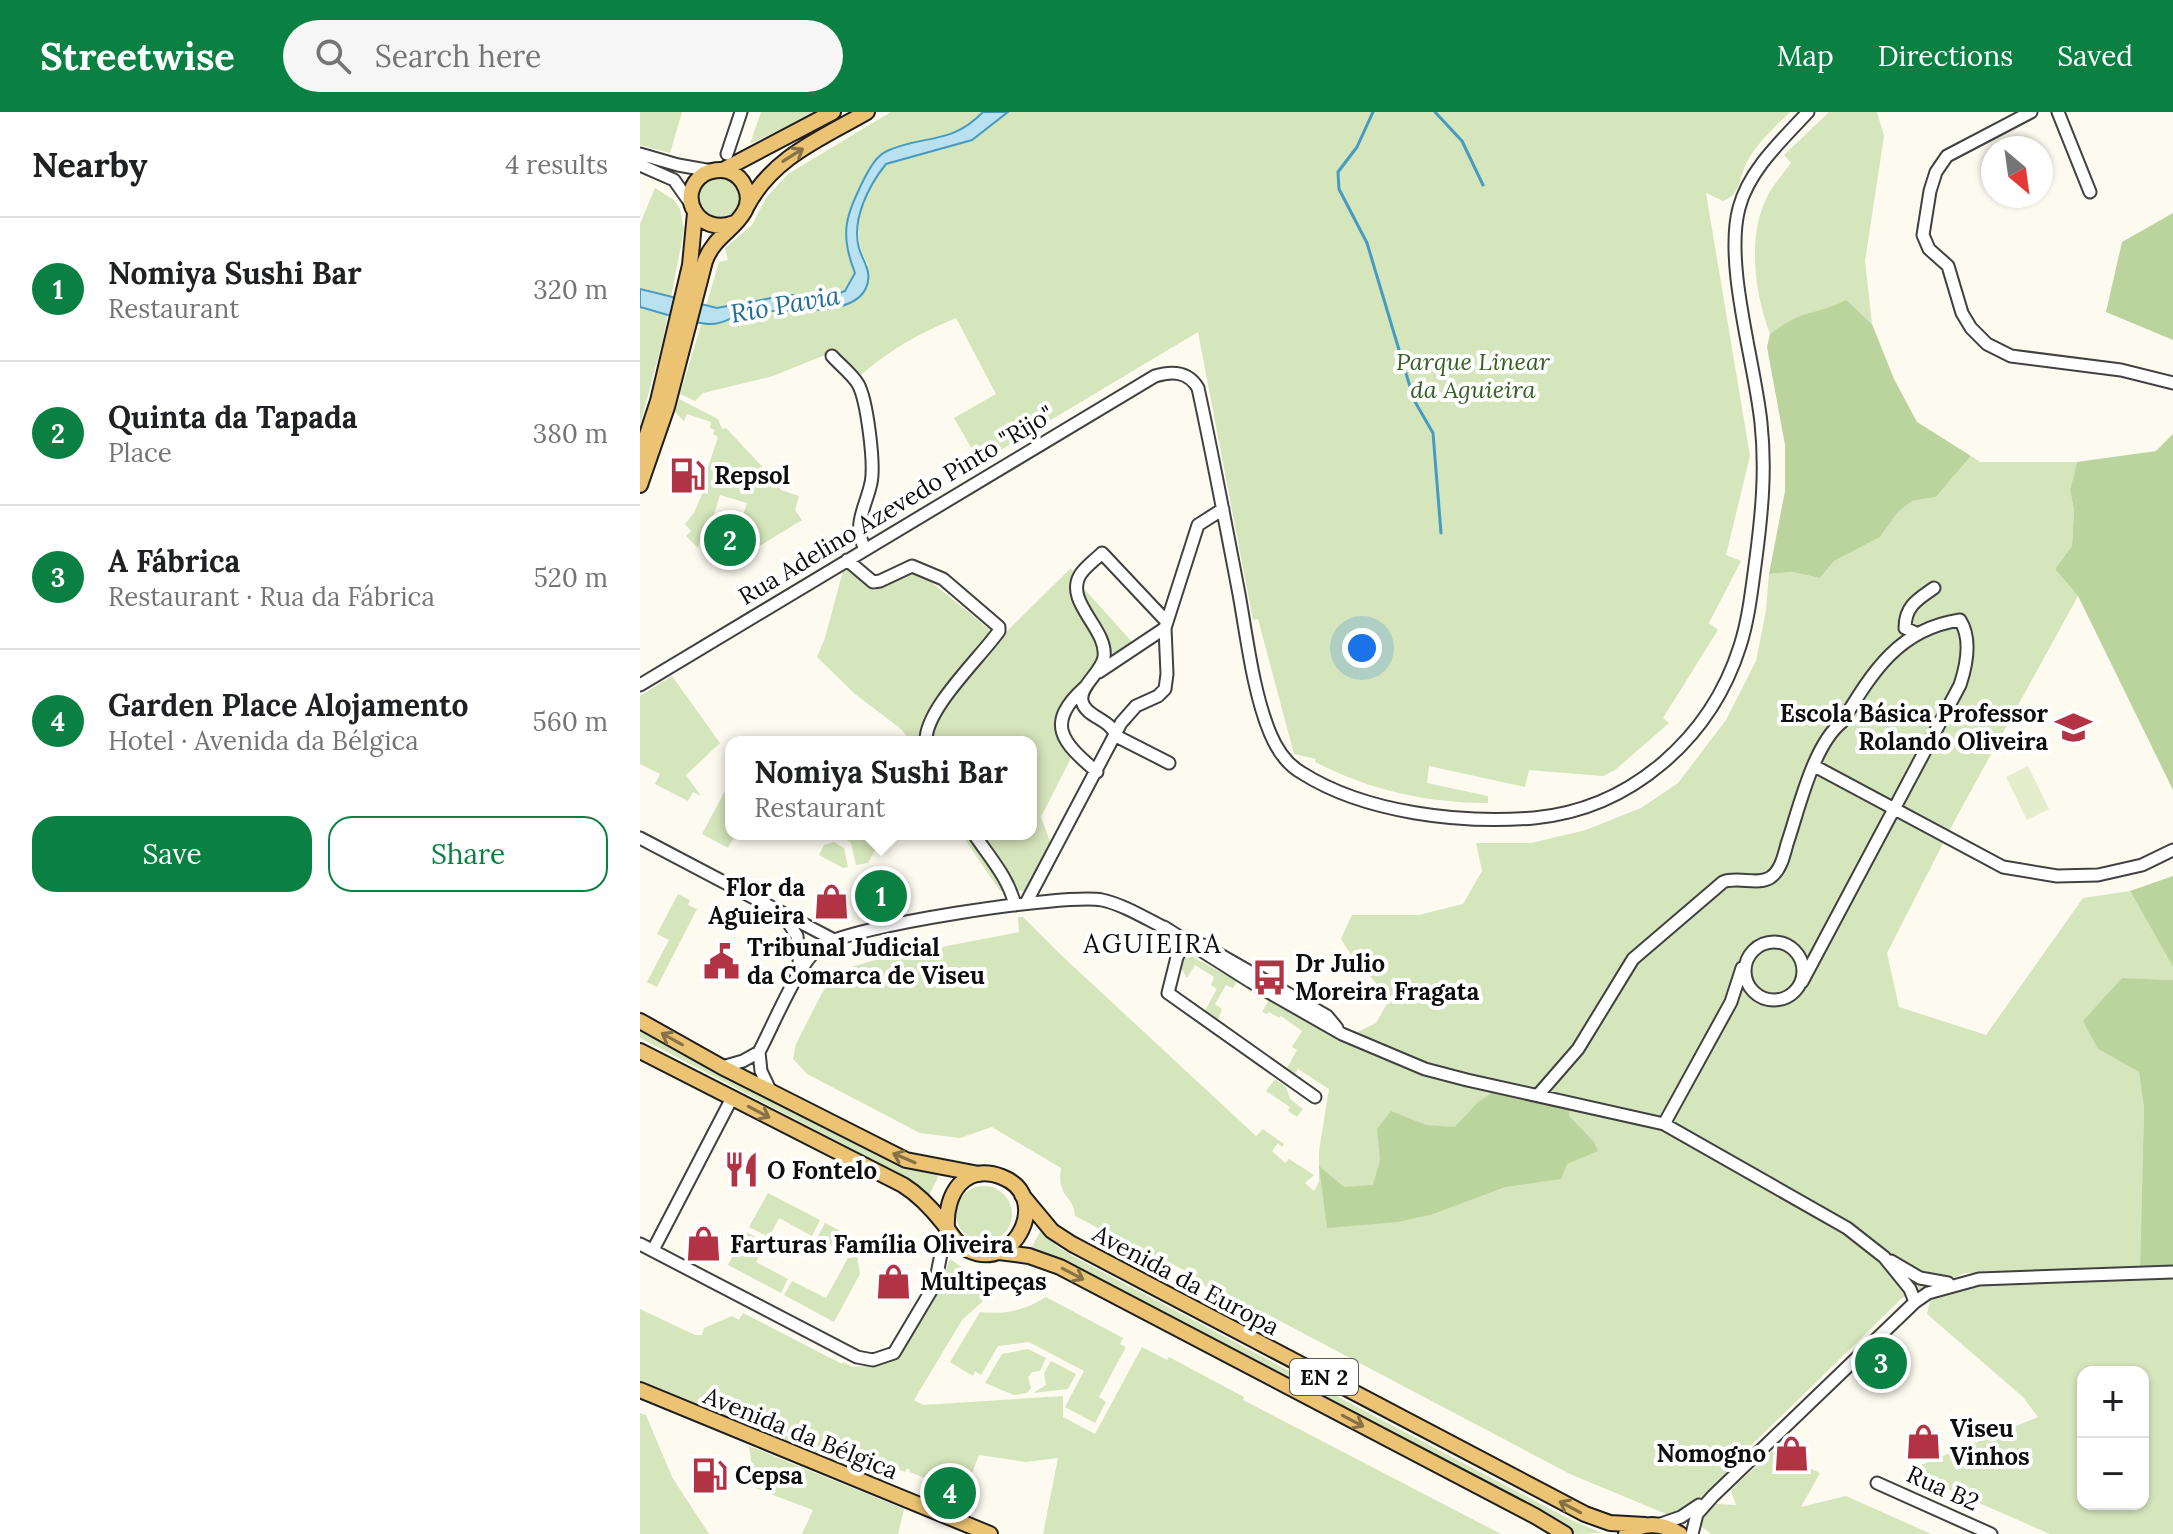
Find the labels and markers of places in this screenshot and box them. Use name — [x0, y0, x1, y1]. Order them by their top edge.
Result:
fuel station icon: Repsol — [669, 456, 707, 494]
place label: Repsol — [714, 460, 790, 491]
pin: 2 — [704, 510, 756, 570]
place label: Escola Básica Professor Rolando Oliveira — [1780, 698, 2048, 757]
school or university icon: Escola Básica Professor Rolando Oliveira — [2055, 708, 2093, 746]
pin: 1 — [855, 866, 907, 926]
place label: Flor da Aguieira — [708, 872, 805, 931]
shop icon: Flor da Aguieira — [812, 882, 850, 920]
place label: Tribunal Judicial da Comarca de Viseu — [747, 932, 985, 991]
public building icon: Tribunal Judicial da Comarca de Viseu — [702, 942, 740, 980]
place label: Dr Julio Moreira Fragata — [1295, 948, 1480, 1007]
bus stop icon: Dr Julio Moreira Fragata — [1250, 958, 1288, 996]
restaurant icon: O Fontelo — [722, 1151, 760, 1189]
place label: O Fontelo — [767, 1155, 877, 1186]
shop icon: Farturas Família Oliveira — [685, 1225, 723, 1263]
place label: Farturas Família Oliveira — [730, 1229, 1014, 1260]
shop icon: Multipeças — [875, 1262, 913, 1300]
place label: Multipeças — [920, 1266, 1047, 1297]
pin: 3 — [1855, 1333, 1907, 1393]
place label: Viseu Vinhos — [1950, 1413, 2030, 1472]
shop icon: Viseu Vinhos — [1905, 1423, 1943, 1461]
shop icon: Nomogno — [1773, 1434, 1811, 1472]
place label: Nomogno — [1657, 1438, 1766, 1469]
fuel station icon: Cepsa — [690, 1456, 728, 1494]
place label: Cepsa — [735, 1460, 803, 1491]
pin: 4 — [924, 1463, 976, 1523]

